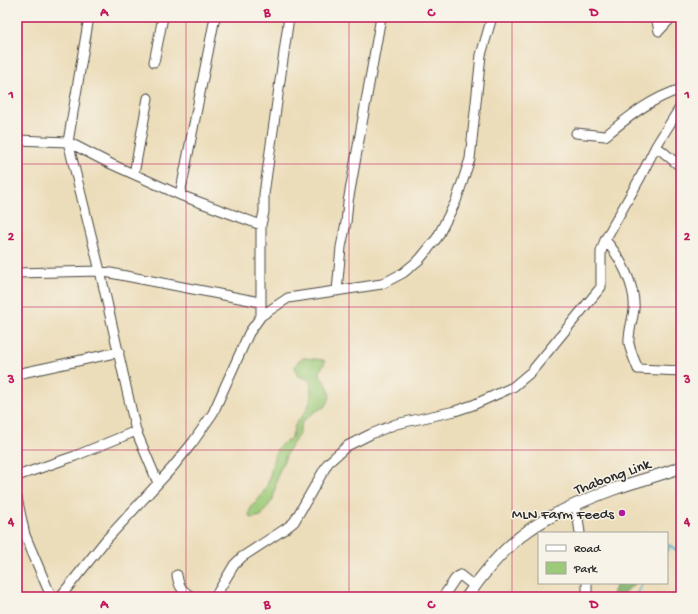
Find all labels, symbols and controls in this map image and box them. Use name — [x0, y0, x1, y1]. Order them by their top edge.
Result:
text: A — [99, 6, 109, 21]
text: B — [263, 6, 272, 21]
text: C — [426, 6, 436, 21]
text: D — [589, 6, 599, 21]
text: 1 — [7, 88, 14, 103]
text: 1 — [683, 88, 690, 103]
text: 2 — [8, 230, 15, 245]
text: 2 — [684, 230, 691, 245]
text: 3 — [7, 373, 15, 388]
text: 3 — [683, 373, 691, 388]
street label: Thabong Link — [571, 455, 654, 500]
place label: MLN Farm Feeds — [512, 506, 614, 524]
marker: MLN Farm Feeds — [617, 508, 627, 518]
text: 4 — [7, 515, 15, 530]
text: 4 — [683, 515, 691, 530]
legend — [538, 532, 668, 584]
text: Road — [574, 543, 601, 557]
text: Park — [573, 563, 599, 577]
text: A — [99, 598, 109, 613]
text: B — [263, 598, 272, 613]
text: C — [426, 598, 436, 613]
text: D — [589, 598, 599, 613]

